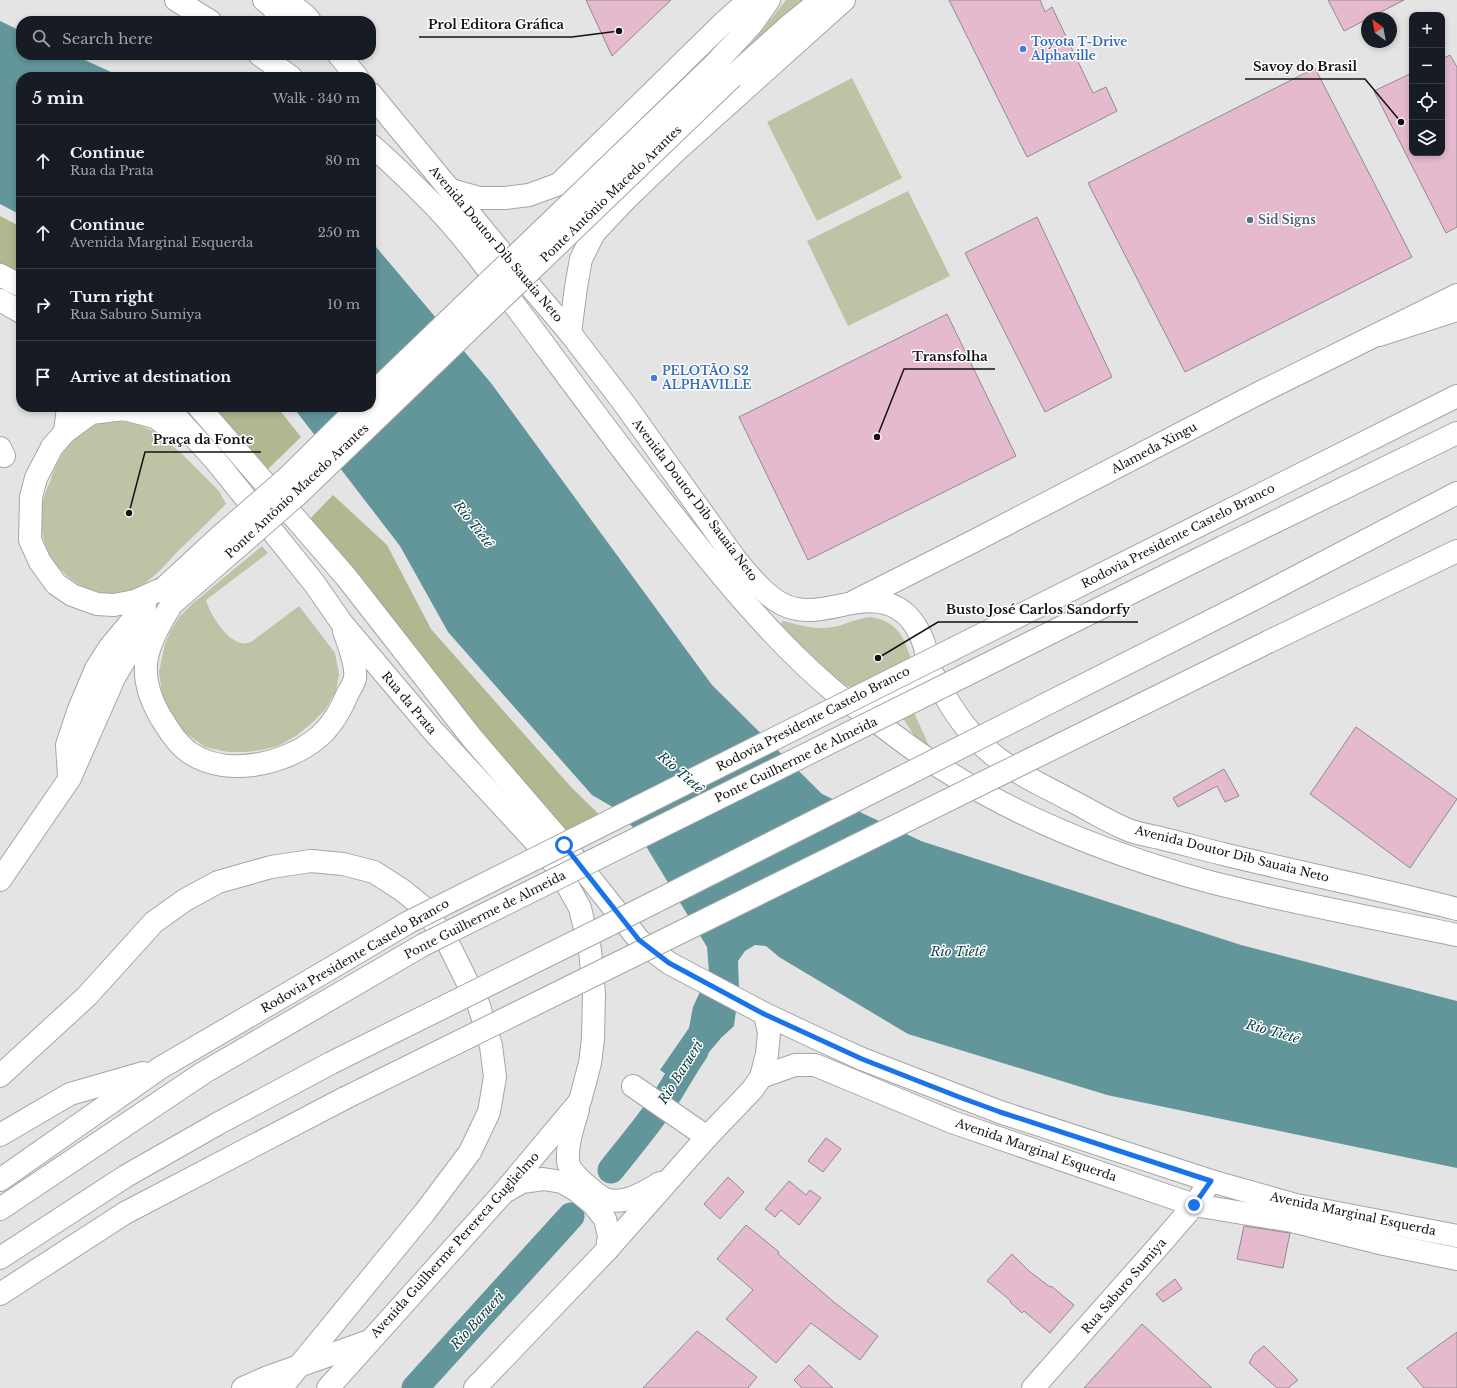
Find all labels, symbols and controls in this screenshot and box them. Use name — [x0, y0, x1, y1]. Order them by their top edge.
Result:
callout: Prol Editora Gráfica — [419, 12, 572, 37]
north arrow — [1361, 12, 1397, 48]
map controls — [1409, 12, 1445, 156]
button: + — [1409, 12, 1445, 48]
search box — [16, 16, 376, 60]
text: Prol Editora Gráfica — [428, 16, 565, 33]
icon: search — [30, 27, 52, 49]
text: Search here — [62, 29, 153, 48]
place label: Toyota T-Drive Alphaville — [1030, 34, 1127, 63]
marker: Toyota T-Drive Alphaville — [1018, 44, 1028, 54]
button: − — [1409, 48, 1445, 84]
callout: Savoy do Brasil — [1245, 54, 1365, 79]
text: Savoy do Brasil — [1253, 58, 1357, 75]
button: locate — [1409, 84, 1445, 120]
text: 5 min — [32, 88, 84, 109]
text: Walk · 340 m — [273, 90, 360, 107]
button: layers — [1409, 120, 1445, 156]
street label: Ponte Antônio Macedo Arantes — [537, 122, 684, 265]
text: Continue — [70, 143, 145, 162]
icon: ahead — [32, 150, 54, 172]
text: 80 m — [325, 152, 360, 169]
text: Rua da Prata — [70, 162, 154, 179]
street label: Avenida Doutor Dib Sauaia Neto — [426, 162, 566, 325]
place label: Sid Signs — [1258, 212, 1316, 227]
text: Continue — [70, 215, 145, 234]
marker: Sid Signs — [1245, 215, 1255, 225]
icon: ahead — [32, 222, 54, 244]
text: 250 m — [318, 224, 360, 241]
text: Avenida Marginal Esquerda — [70, 234, 253, 251]
text: Turn right — [70, 287, 153, 306]
icon: right — [32, 294, 54, 316]
text: 10 m — [327, 296, 360, 313]
text: Rua Saburo Sumiya — [70, 306, 202, 323]
callout: Transfolha — [904, 344, 995, 369]
text: Transfolha — [912, 348, 988, 365]
place label: PELOTÃO S2 ALPHAVILLE — [661, 362, 752, 392]
icon: arrive — [32, 366, 54, 388]
text: Arrive at destination — [70, 367, 231, 386]
marker: PELOTÃO S2 ALPHAVILLE — [649, 373, 659, 383]
street label: Avenida Doutor Dib Sauaia Neto — [629, 415, 762, 584]
street label: Alameda Xingu — [1108, 419, 1199, 477]
street label: Ponte Antônio Macedo Arantes — [222, 420, 371, 561]
callout: Praça da Fonte — [145, 427, 261, 452]
text: Praça da Fonte — [153, 431, 254, 448]
street label: Rodovia Presidente Castelo Branco — [1079, 480, 1277, 591]
water label: Rio Tietê — [449, 497, 498, 552]
callout: Busto José Carlos Sandorfy — [938, 597, 1138, 622]
text: Busto José Carlos Sandorfy — [946, 601, 1131, 618]
street label: Rodovia Presidente Castelo Branco — [714, 663, 912, 774]
street label: Rua da Prata — [379, 668, 440, 737]
street label: Ponte Guilherme de Almeida — [712, 713, 880, 806]
water label: Rio Tietê — [654, 747, 708, 798]
street label: Avenida Doutor Dib Sauaia Neto — [1133, 822, 1331, 885]
route start — [555, 836, 573, 854]
street label: Ponte Guilherme de Almeida — [402, 867, 568, 962]
street label: Rodovia Presidente Castelo Branco — [258, 895, 452, 1016]
water label: Rio Tietê — [930, 943, 987, 960]
water label: Rio Tietê — [1243, 1015, 1303, 1048]
water label: Rio Barueri — [654, 1037, 707, 1108]
street label: Avenida Marginal Esquerda — [953, 1115, 1119, 1184]
street label: Avenida Guilherme Perereca Guglielmo — [367, 1149, 542, 1341]
street label: Avenida Marginal Esquerda — [1268, 1188, 1438, 1239]
route end — [1185, 1196, 1203, 1214]
street label: Rua Saburo Sumiya — [1078, 1235, 1169, 1336]
water label: Rio Barueri — [446, 1288, 508, 1353]

